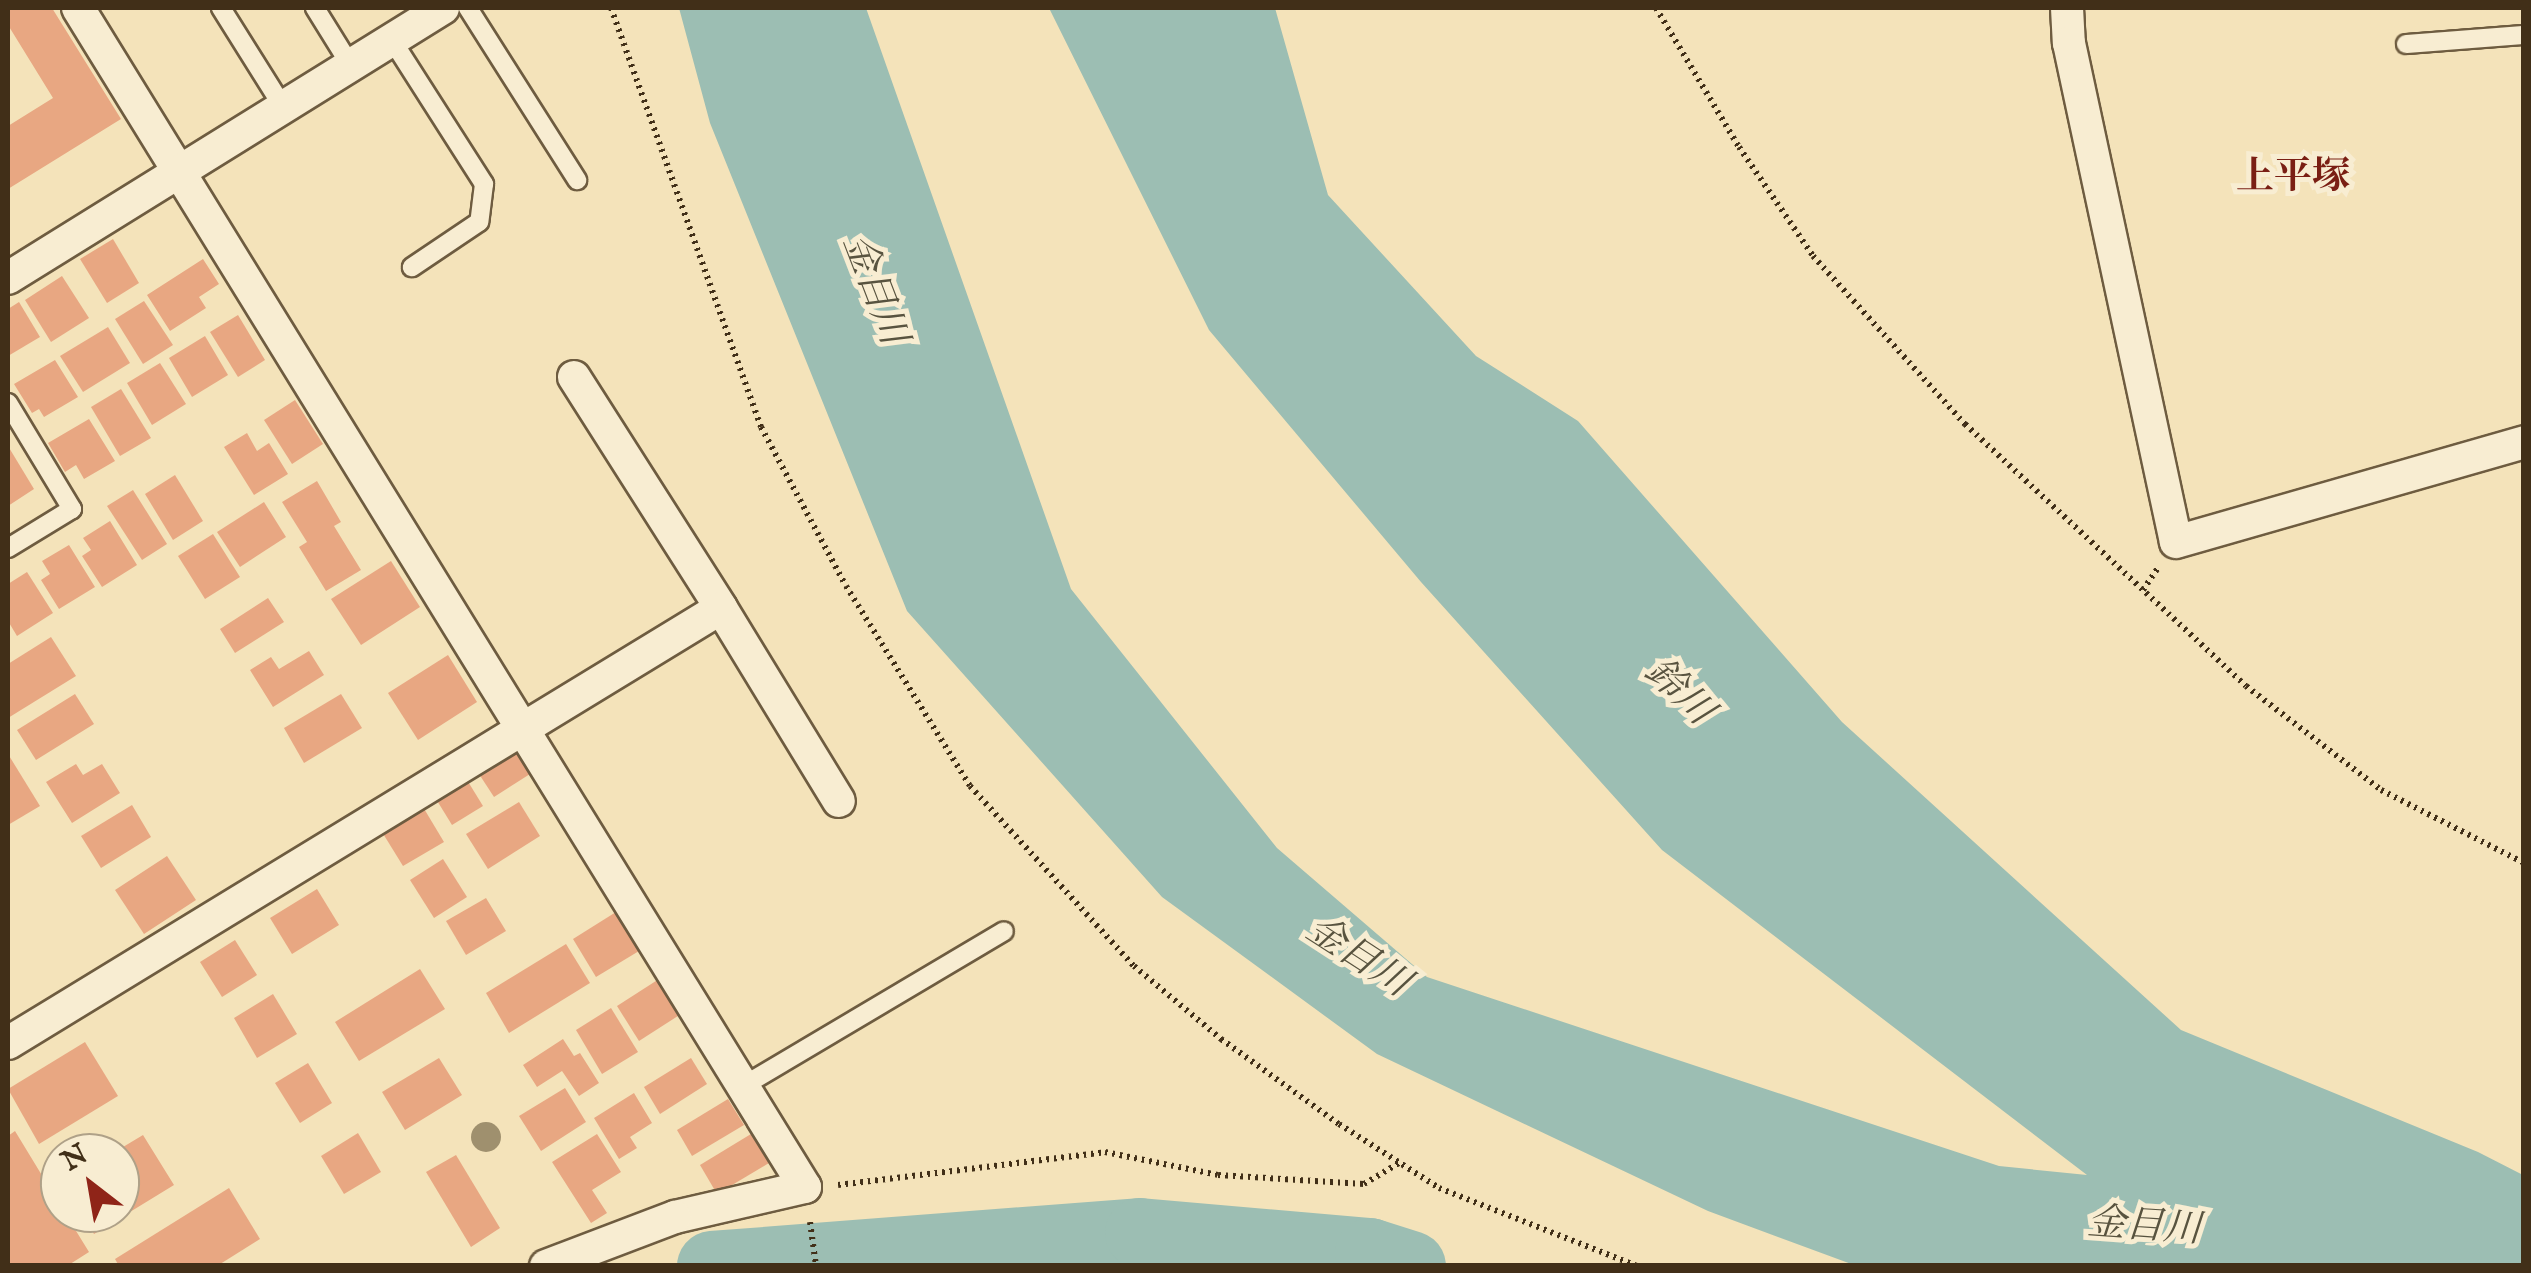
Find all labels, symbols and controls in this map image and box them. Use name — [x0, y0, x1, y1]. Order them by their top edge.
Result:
district label: 上平塚 — [2236, 156, 2350, 202]
water label: 金目川 — [831, 229, 915, 351]
water label: 鈴川 — [1635, 650, 1721, 736]
water label: 金目川 — [1297, 908, 1417, 1008]
north arrow — [40, 1133, 140, 1233]
text: N — [56, 1137, 95, 1180]
water label: 金目川 — [2086, 1201, 2202, 1255]

